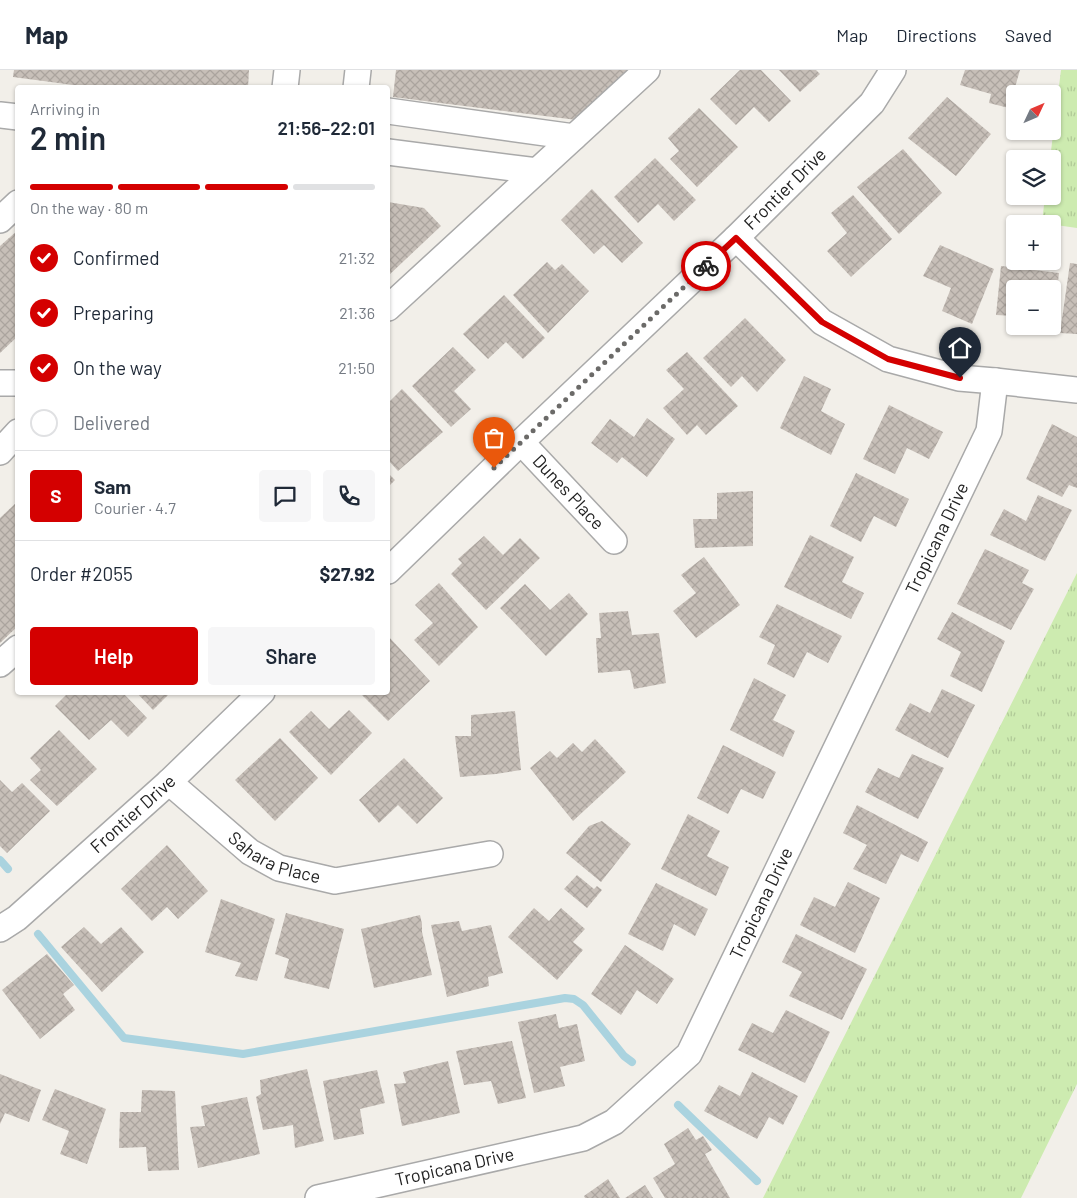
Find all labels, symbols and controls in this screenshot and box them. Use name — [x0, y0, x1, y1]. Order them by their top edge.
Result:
text: Map — [25, 20, 68, 49]
text: Map — [836, 24, 868, 46]
text: Directions — [896, 24, 977, 46]
text: Saved — [1005, 24, 1052, 46]
north arrow — [1006, 85, 1061, 140]
map controls — [1006, 85, 1061, 335]
text: Arriving in — [30, 99, 100, 118]
text: 21:56–22:01 — [277, 116, 375, 139]
text: 2 min — [30, 118, 106, 156]
street label: Frontier Drive — [739, 143, 830, 234]
button: layers — [1006, 150, 1061, 205]
text: On the way · 80 m — [30, 198, 148, 217]
button: + — [1006, 215, 1061, 270]
courier — [681, 241, 731, 291]
icon: check — [30, 244, 58, 272]
text: Confirmed — [73, 246, 160, 269]
text: 21:32 — [339, 248, 375, 267]
icon: bike — [692, 252, 720, 280]
button: − — [1006, 280, 1061, 335]
icon: check — [30, 299, 58, 327]
text: Preparing — [73, 301, 154, 324]
text: 21:36 — [339, 303, 375, 322]
pin — [939, 327, 981, 378]
icon: home — [946, 334, 974, 362]
icon: check — [30, 354, 58, 382]
text: On the way — [73, 356, 162, 379]
text: 21:50 — [338, 358, 375, 377]
text: Delivered — [73, 411, 150, 434]
pin — [473, 417, 515, 468]
icon: bag — [480, 424, 508, 452]
street label: Dunes Place — [529, 450, 609, 534]
button: chat — [259, 470, 311, 522]
button: phone — [323, 470, 375, 522]
text: Sam — [94, 475, 131, 498]
street label: Tropicana Drive — [900, 479, 973, 597]
text: S — [50, 484, 62, 507]
text: Courier · 4.7 — [94, 498, 176, 517]
text: Order #2055 — [30, 562, 133, 585]
text: $27.92 — [319, 562, 375, 585]
button: Help — [30, 627, 198, 685]
button: Share — [208, 627, 375, 685]
street label: Frontier Drive — [85, 770, 180, 857]
street label: Sahara Place — [224, 826, 323, 887]
street label: Tropicana Drive — [724, 844, 797, 962]
street label: Tropicana Drive — [393, 1142, 516, 1190]

